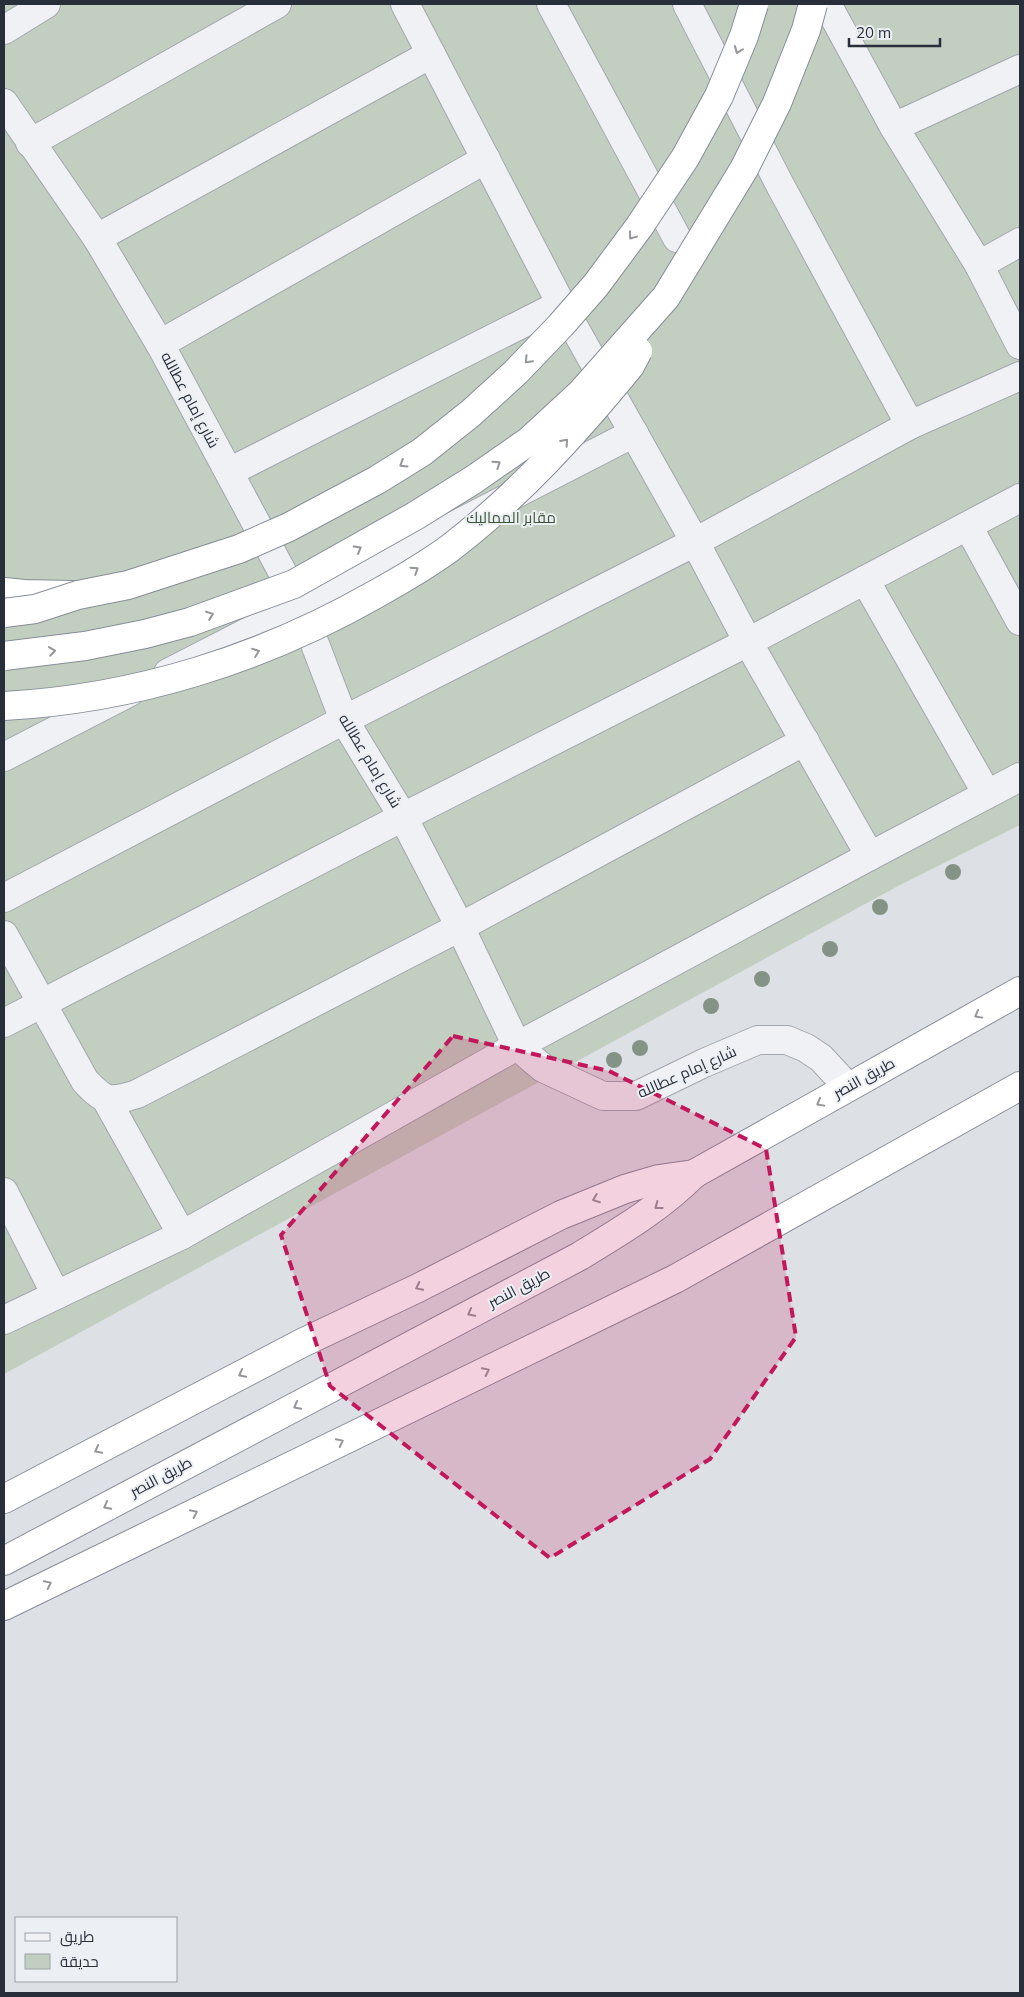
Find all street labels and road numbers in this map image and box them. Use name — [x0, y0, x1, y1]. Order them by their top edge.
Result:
street label: شارع إمام عطالله — [155, 348, 224, 452]
street label: شارع إمام عطالله — [333, 710, 406, 812]
street label: شارع إمام عطالله — [634, 1041, 740, 1104]
street label: طريق النصر — [829, 1053, 898, 1104]
street label: طريق النصر — [484, 1263, 554, 1313]
street label: طريق النصر — [126, 1452, 196, 1502]

